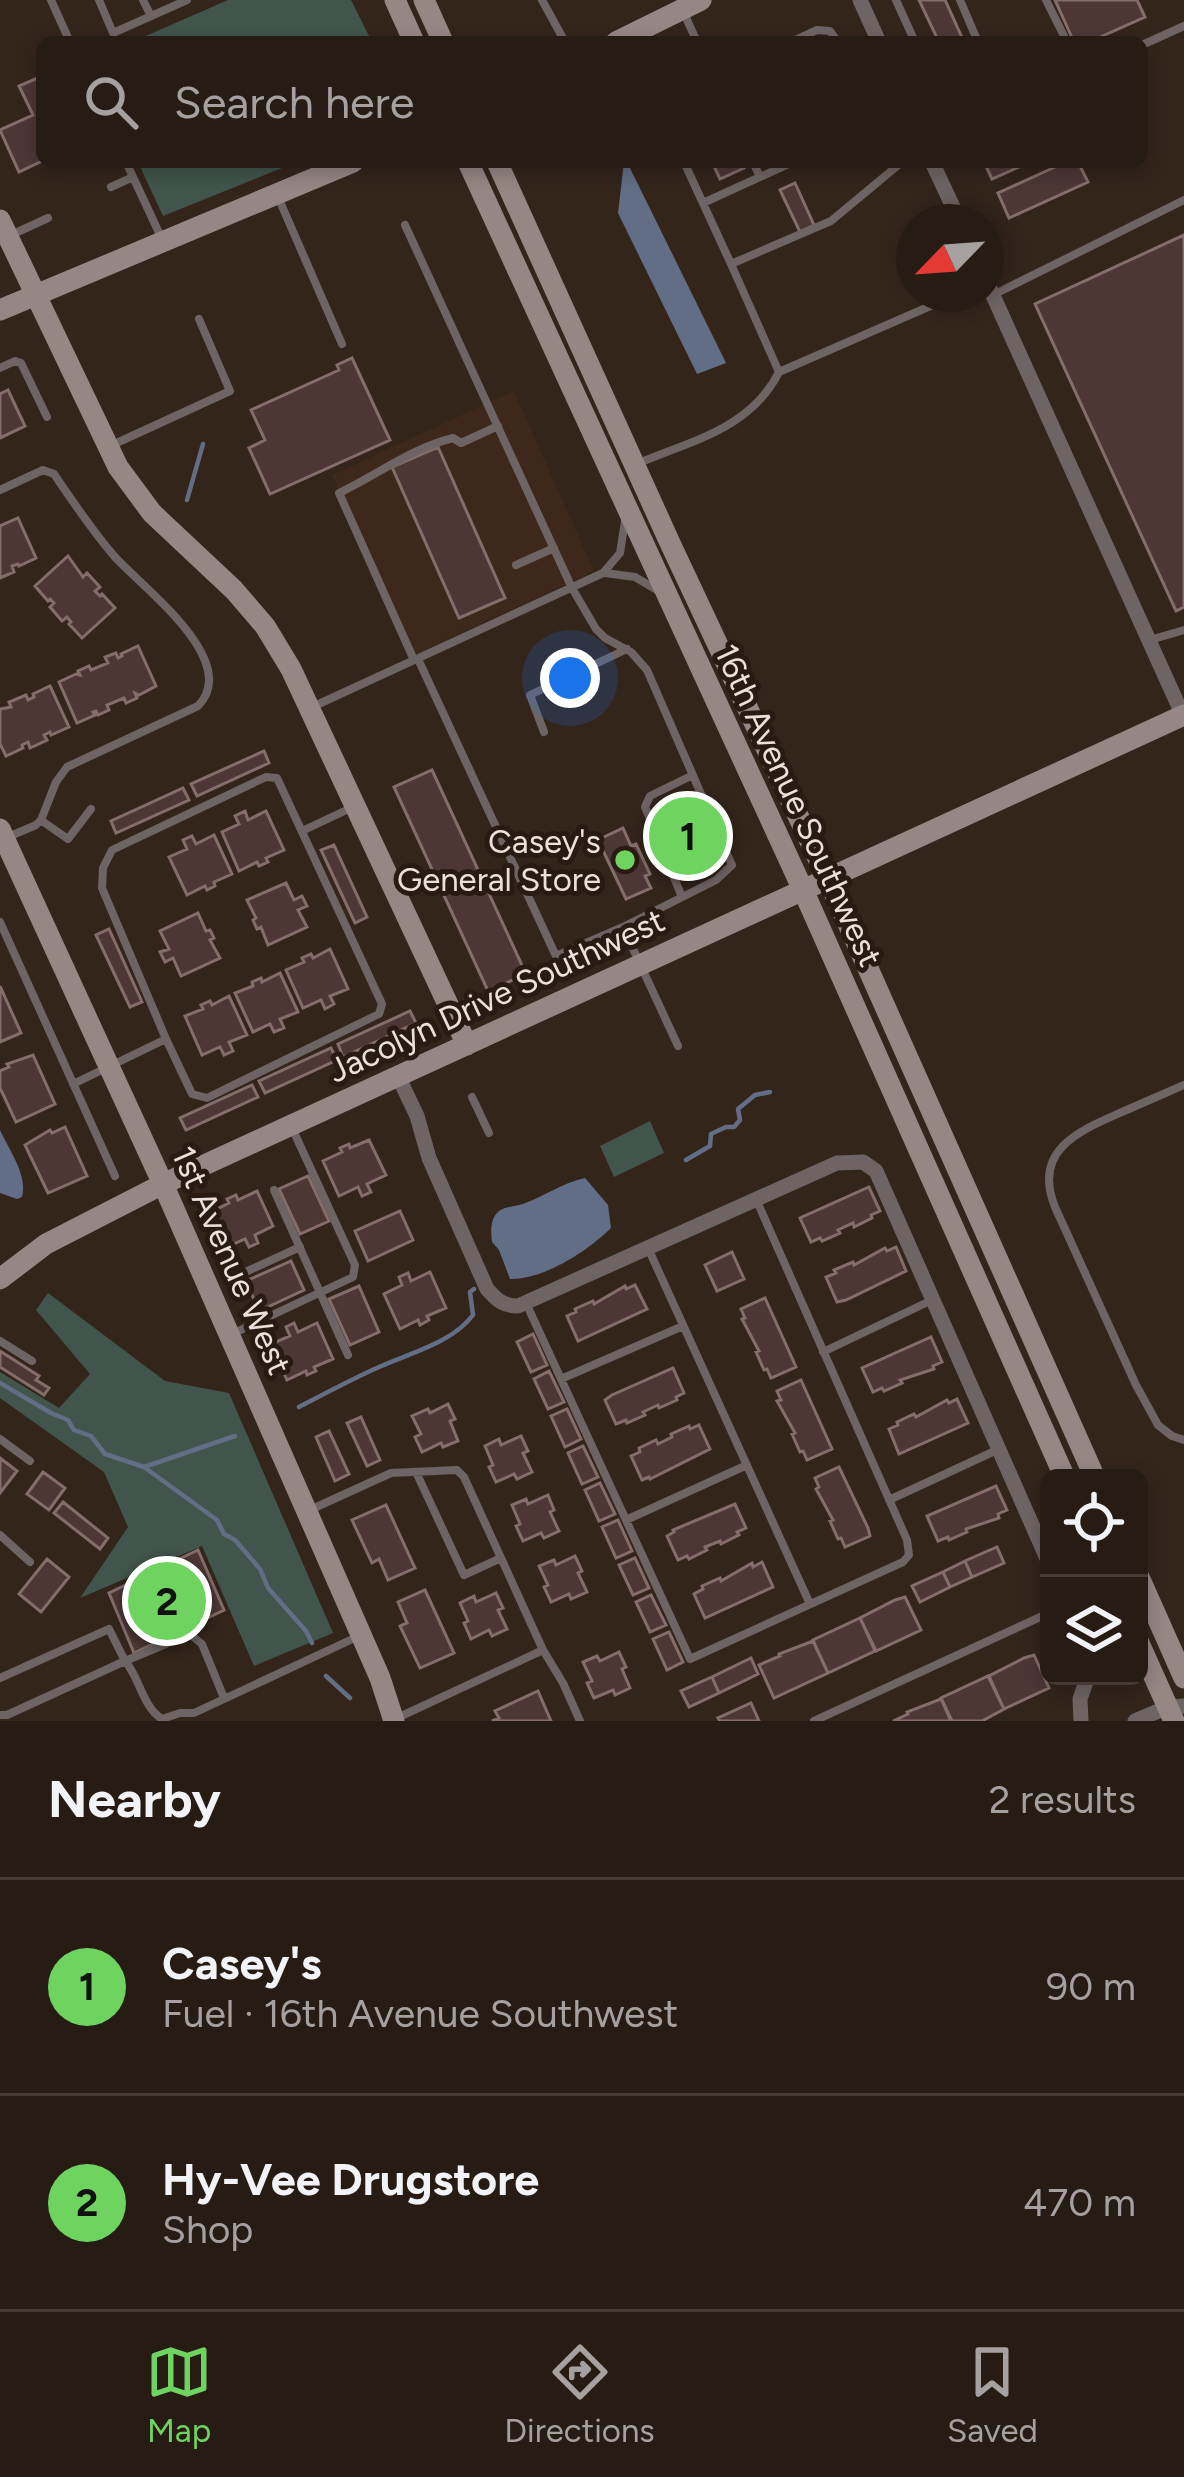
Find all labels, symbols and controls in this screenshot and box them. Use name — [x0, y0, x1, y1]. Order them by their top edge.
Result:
search box — [36, 36, 1148, 168]
icon: search — [78, 69, 144, 135]
text: Search here — [174, 75, 414, 129]
north arrow — [896, 204, 1004, 312]
street label: 16th Avenue Southwest — [707, 638, 890, 972]
your location — [540, 648, 600, 708]
pin: 1 — [649, 791, 727, 881]
place label: Casey's General Store — [397, 822, 601, 899]
marker: Casey's General Store — [612, 847, 638, 873]
street label: Jacolyn Drive Southwest — [322, 900, 670, 1091]
street label: 1st Avenue West — [164, 1140, 299, 1380]
map controls — [1040, 1469, 1148, 1685]
button: locate — [1040, 1469, 1148, 1577]
pin: 2 — [128, 1556, 206, 1646]
button: layers — [1040, 1577, 1148, 1685]
text: Nearby — [48, 1769, 221, 1830]
text: 2 results — [989, 1776, 1136, 1823]
text: Casey's — [162, 1936, 321, 1990]
text: 1 — [79, 1963, 95, 2010]
text: 90 m — [1046, 1963, 1136, 2010]
text: Fuel · 16th Avenue Southwest — [162, 1990, 678, 2037]
text: Hy-Vee Drugstore — [162, 2152, 539, 2206]
text: 2 — [76, 2179, 98, 2226]
text: 470 m — [1023, 2179, 1136, 2226]
text: Shop — [162, 2206, 253, 2253]
tab: Map — [146, 2339, 212, 2450]
tab: Directions — [504, 2339, 655, 2450]
tab: Saved — [947, 2339, 1038, 2450]

